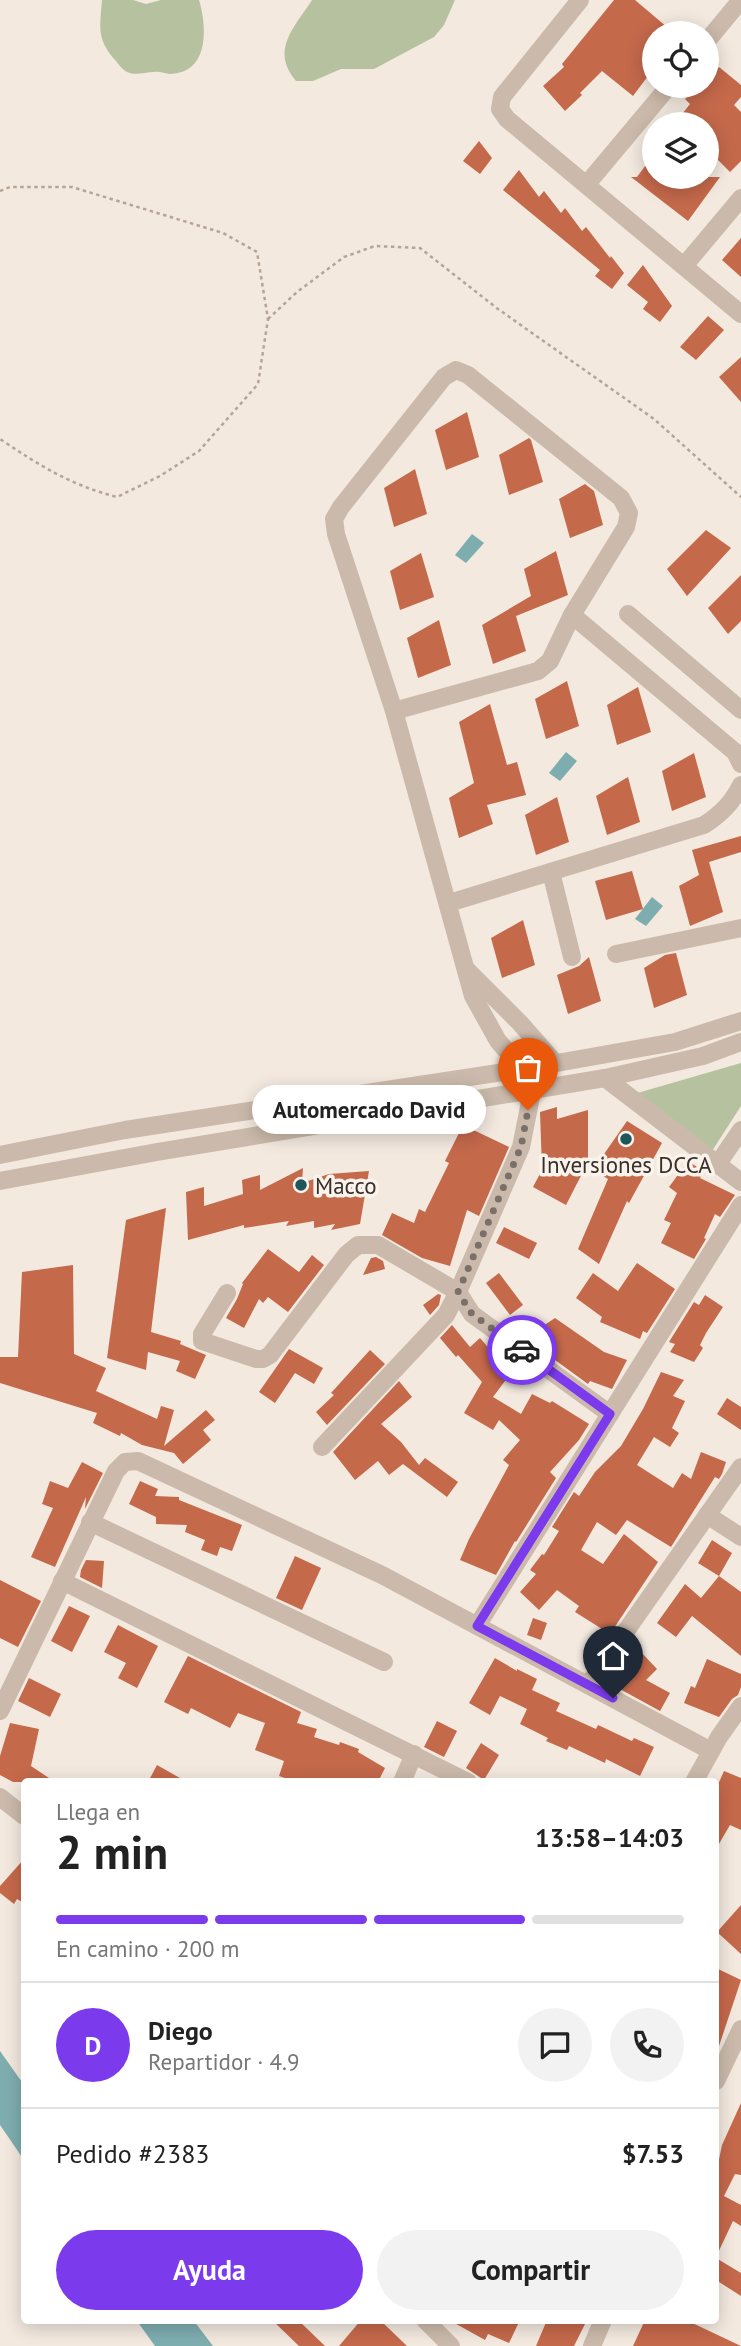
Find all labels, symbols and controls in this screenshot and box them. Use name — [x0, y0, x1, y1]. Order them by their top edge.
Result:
map controls — [642, 21, 719, 189]
button: locate — [642, 21, 719, 98]
button: layers — [642, 112, 719, 189]
pin — [498, 1038, 558, 1110]
icon: bag — [509, 1049, 547, 1087]
callout: Automercado David — [252, 1086, 486, 1134]
text: Automercado David — [273, 1095, 465, 1124]
marker: Inversiones DCCA — [618, 1131, 634, 1147]
place label: Inversiones DCCA — [540, 1150, 712, 1179]
place label: Macco — [315, 1171, 377, 1200]
marker: Macco — [293, 1177, 309, 1193]
courier — [487, 1315, 557, 1385]
icon: car — [503, 1331, 541, 1369]
pin — [583, 1626, 643, 1698]
icon: home — [594, 1637, 632, 1675]
text: Llega en — [56, 1797, 140, 1826]
text: 13:58–14:03 — [535, 1821, 684, 1854]
text: 2 min — [56, 1822, 168, 1882]
text: En camino · 200 m — [56, 1934, 239, 1963]
button: chat — [518, 2008, 592, 2082]
button: phone — [610, 2008, 684, 2082]
text: Diego — [148, 2014, 213, 2047]
text: D — [85, 2029, 101, 2062]
text: Repartidor · 4.9 — [148, 2047, 300, 2076]
text: Pedido #2383 — [56, 2137, 209, 2170]
text: $7.53 — [622, 2137, 684, 2170]
button: Ayuda — [56, 2230, 363, 2310]
button: Compartir — [377, 2230, 684, 2310]

